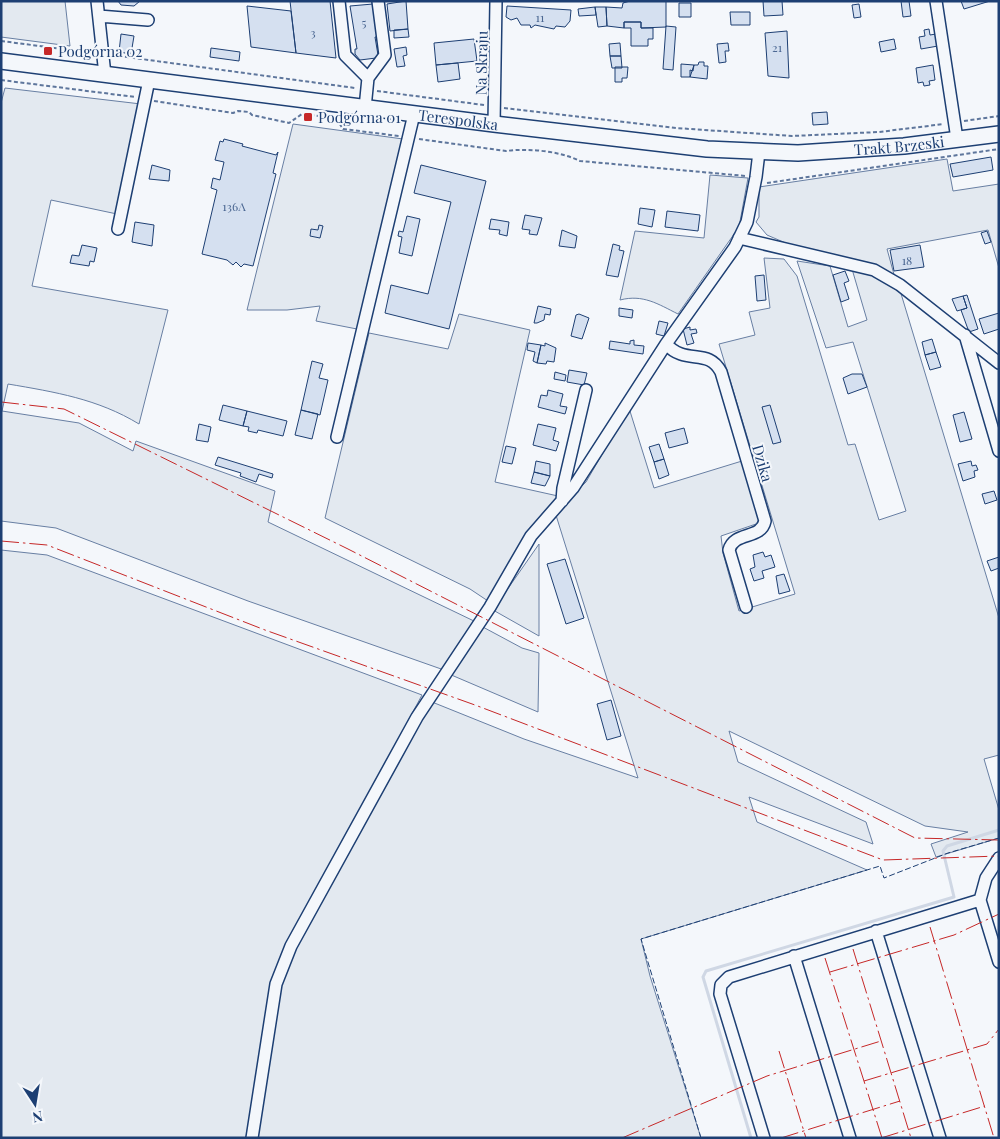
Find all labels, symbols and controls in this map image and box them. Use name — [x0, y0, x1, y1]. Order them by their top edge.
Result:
house number: 11 — [536, 9, 545, 25]
house number: 5 — [362, 14, 367, 30]
house number: 3 — [310, 24, 316, 40]
street label: Na Skraju — [470, 30, 492, 95]
house number: 21 — [772, 39, 783, 55]
place label: Podgórna 02 — [58, 41, 142, 61]
marker: Podgórna 02 — [42, 45, 54, 57]
street label: Terespolska — [417, 104, 500, 134]
place label: Podgórna 01 — [318, 107, 401, 127]
marker: Podgórna 01 — [302, 111, 314, 123]
street label: Trakt Brzeski — [853, 131, 946, 159]
house number: 136A — [222, 198, 246, 214]
house number: 18 — [902, 252, 912, 268]
street label: Dzika — [748, 442, 778, 485]
north arrow — [10, 1079, 60, 1129]
text: N — [31, 1107, 45, 1128]

